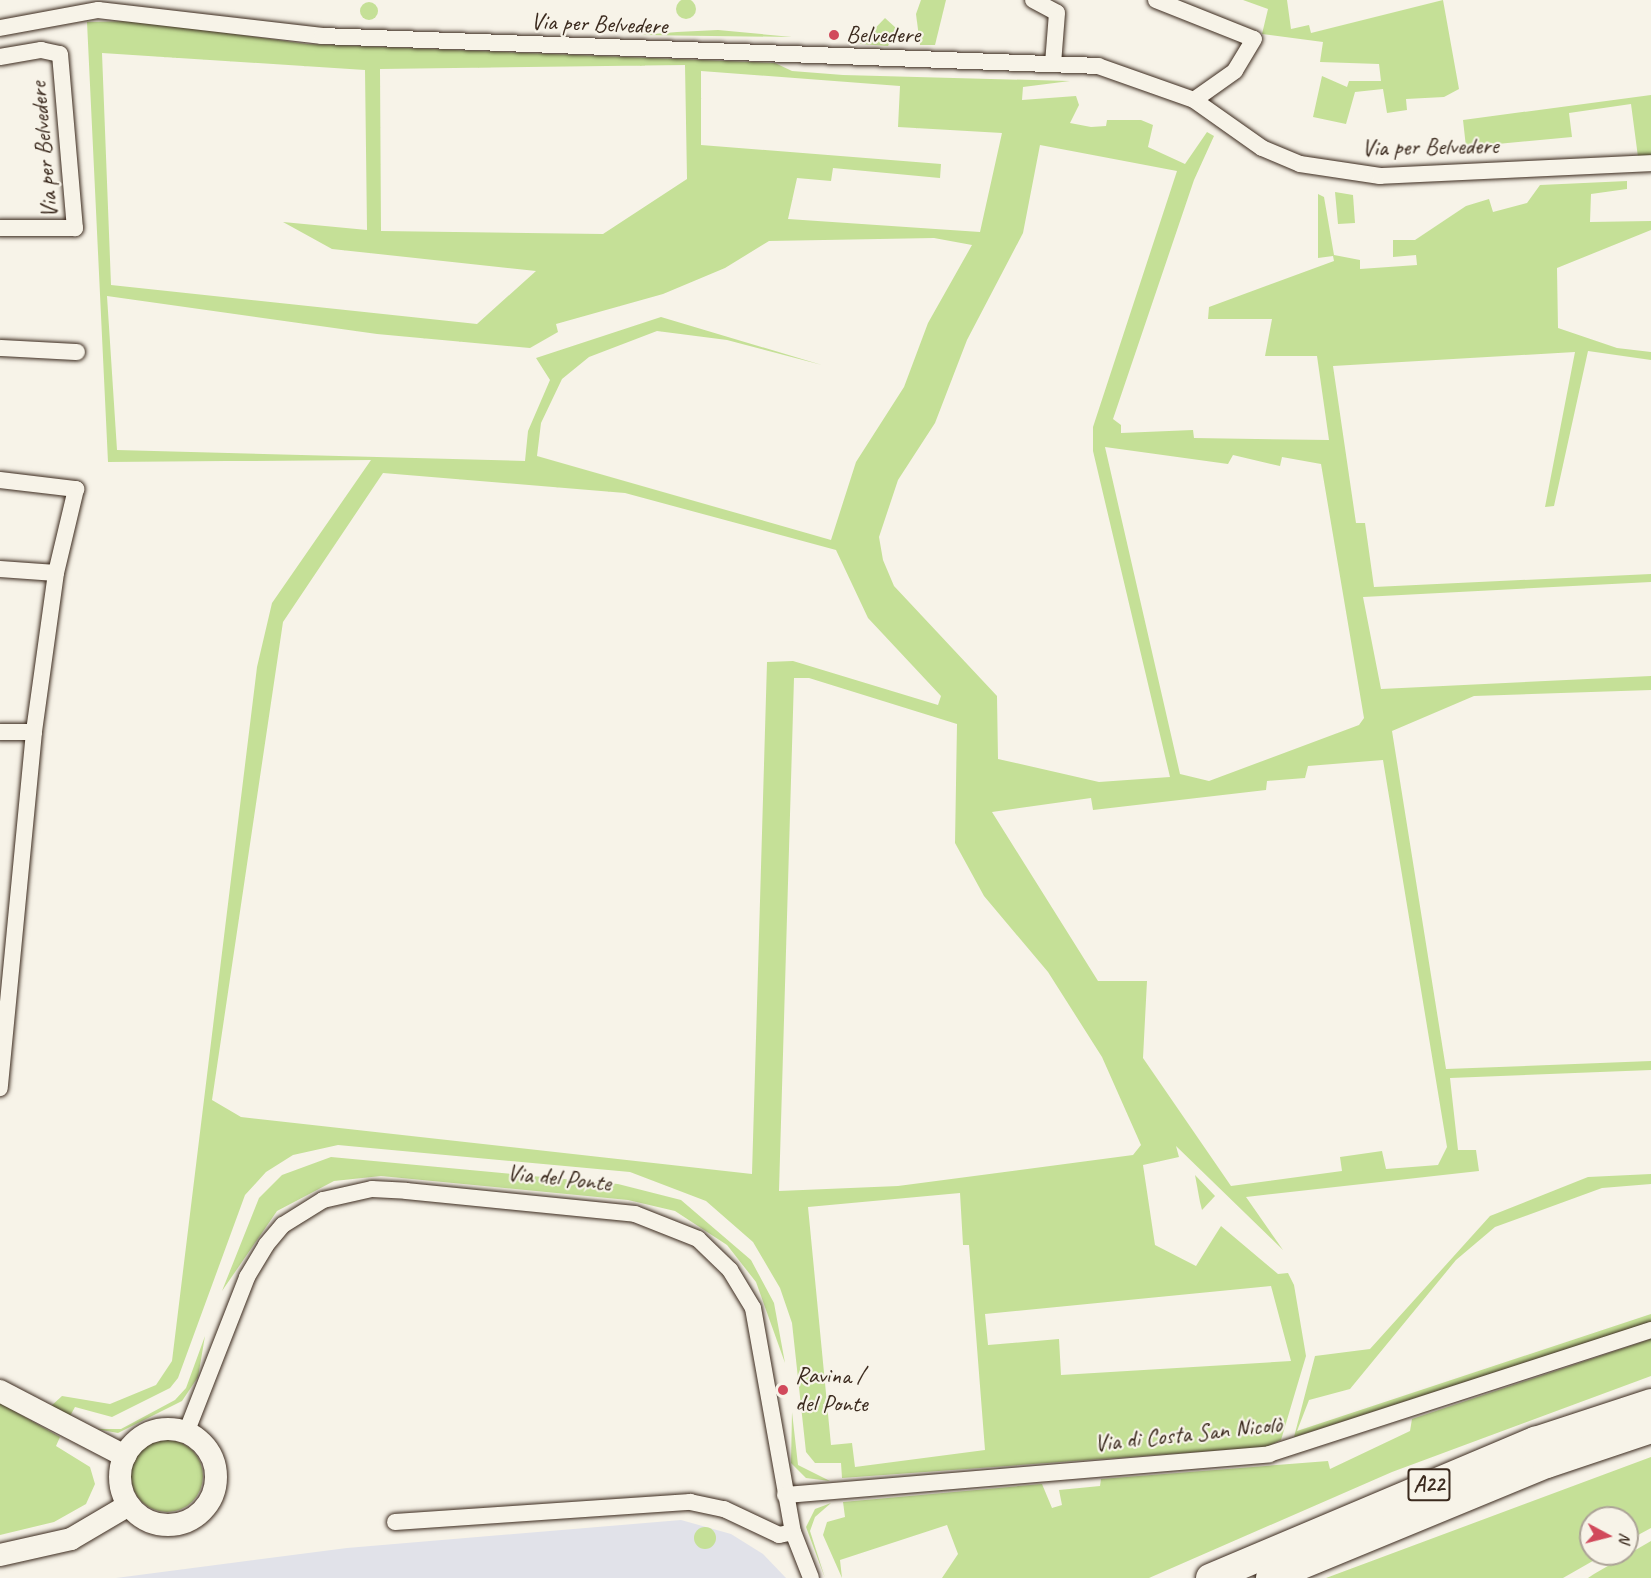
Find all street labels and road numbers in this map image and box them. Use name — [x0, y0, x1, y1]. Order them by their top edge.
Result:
street label: Via per Belvedere — [530, 7, 668, 41]
street label: Via per Belvedere — [24, 81, 64, 219]
street label: Via per Belvedere — [1361, 131, 1499, 163]
street label: Via del Ponte — [506, 1158, 612, 1198]
street label: Via di Costa San Nicolò — [1092, 1410, 1284, 1458]
road number: A22 — [1406, 1466, 1452, 1504]

